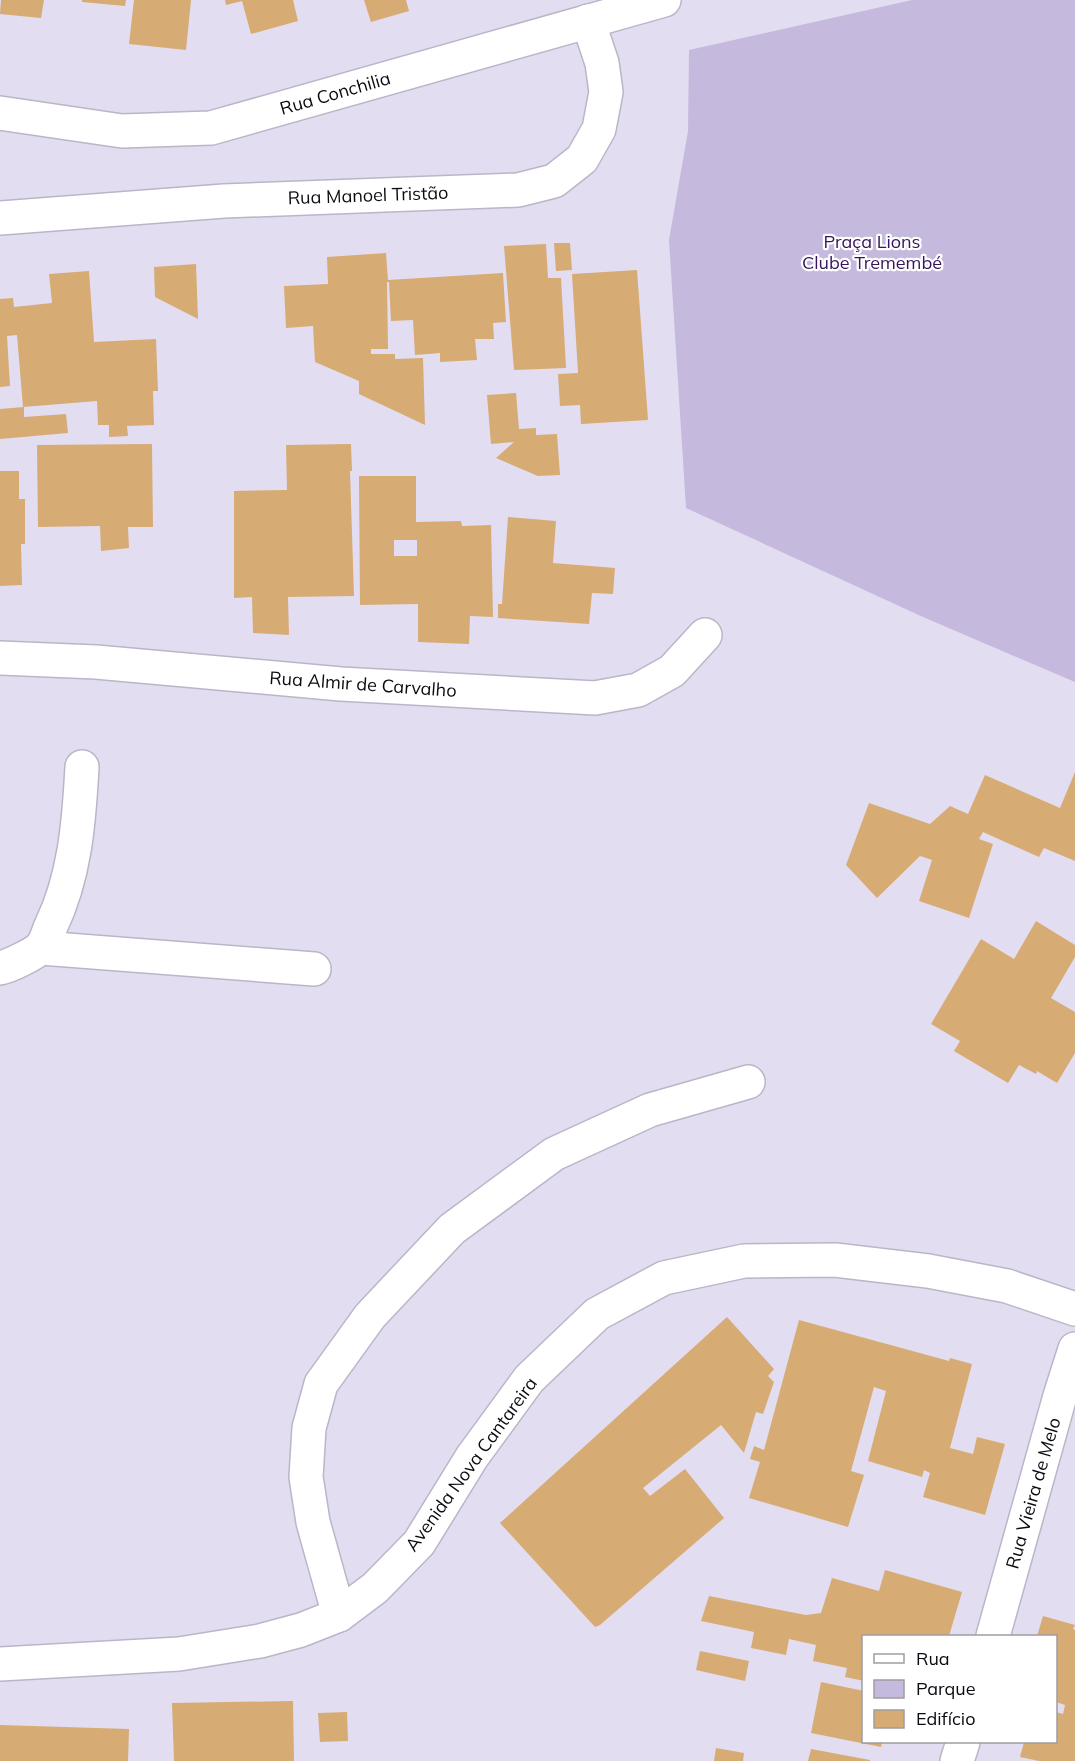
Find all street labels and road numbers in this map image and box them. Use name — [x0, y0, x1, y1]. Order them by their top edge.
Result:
street label: Rua Conchilia — [277, 66, 393, 120]
street label: Rua Manoel Tristão — [287, 181, 449, 209]
street label: Rua Almir de Carvalho — [269, 666, 457, 702]
street label: Avenida Nova Cantareira — [400, 1372, 542, 1556]
street label: Rua Vieira de Melo — [1000, 1415, 1066, 1571]

